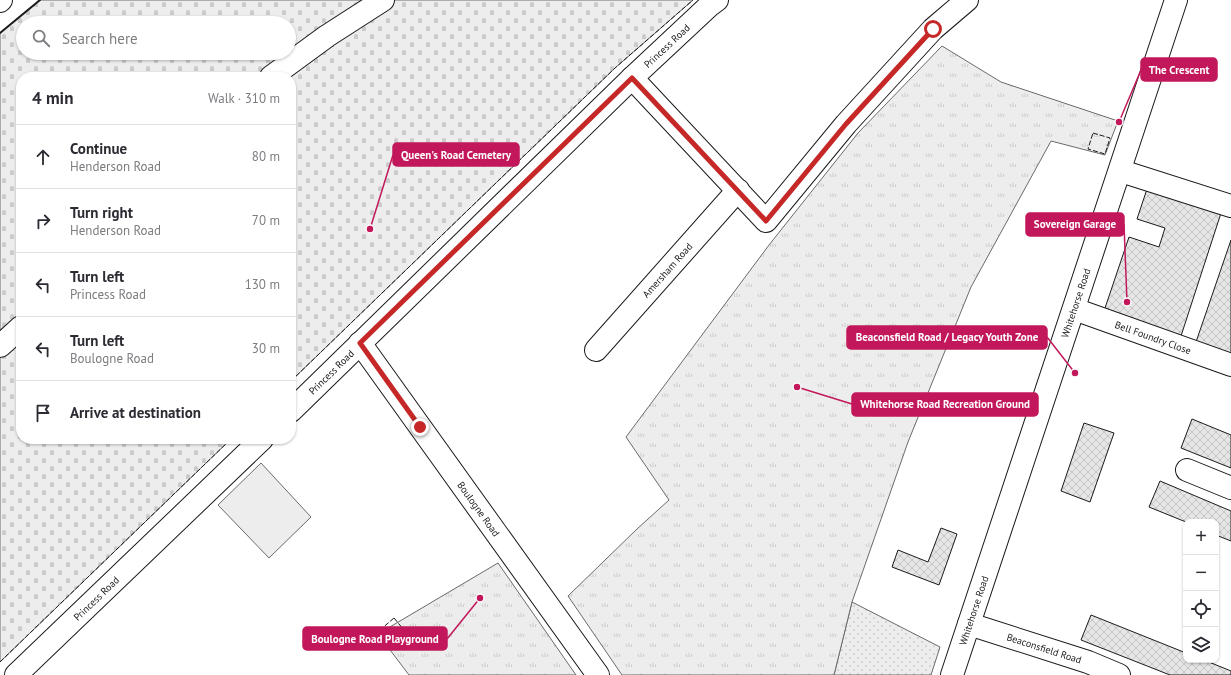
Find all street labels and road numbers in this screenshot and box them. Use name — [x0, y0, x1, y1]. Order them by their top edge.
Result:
street label: Princess Road — [641, 21, 693, 71]
street label: Amersham Road — [640, 240, 695, 300]
street label: Whitehorse Road — [1058, 267, 1093, 339]
street label: Bell Foundry Close — [1113, 318, 1193, 357]
street label: Princess Road — [306, 347, 357, 397]
street label: Boulogne Road — [454, 479, 503, 539]
street label: Princess Road — [71, 574, 122, 623]
street label: Whitehorse Road — [956, 574, 991, 647]
street label: Beaconsfield Road — [1005, 630, 1083, 667]

